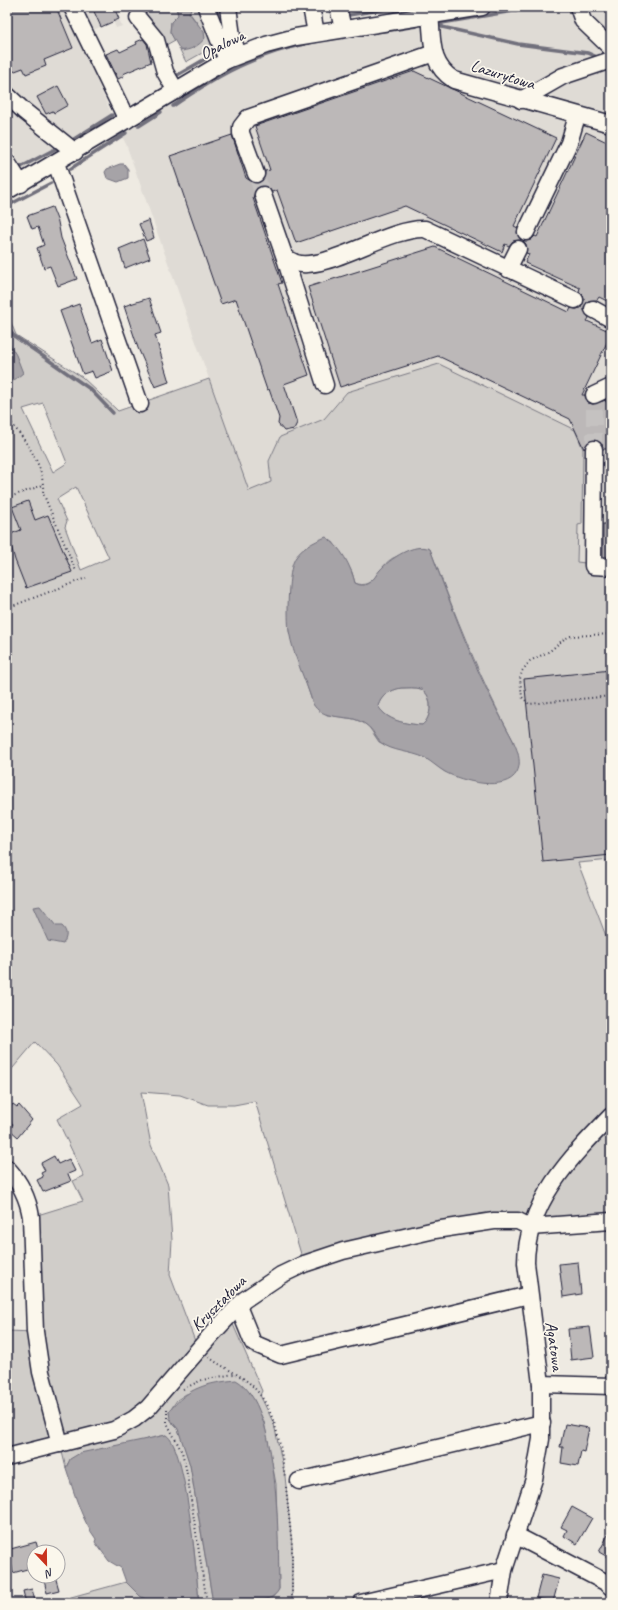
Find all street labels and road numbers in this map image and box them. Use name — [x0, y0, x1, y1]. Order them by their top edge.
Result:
street label: Opalowa — [196, 24, 250, 64]
street label: Lazurytowa — [468, 55, 539, 95]
street label: Kryształowa — [186, 1270, 251, 1335]
street label: Agatowa — [541, 1320, 569, 1374]

